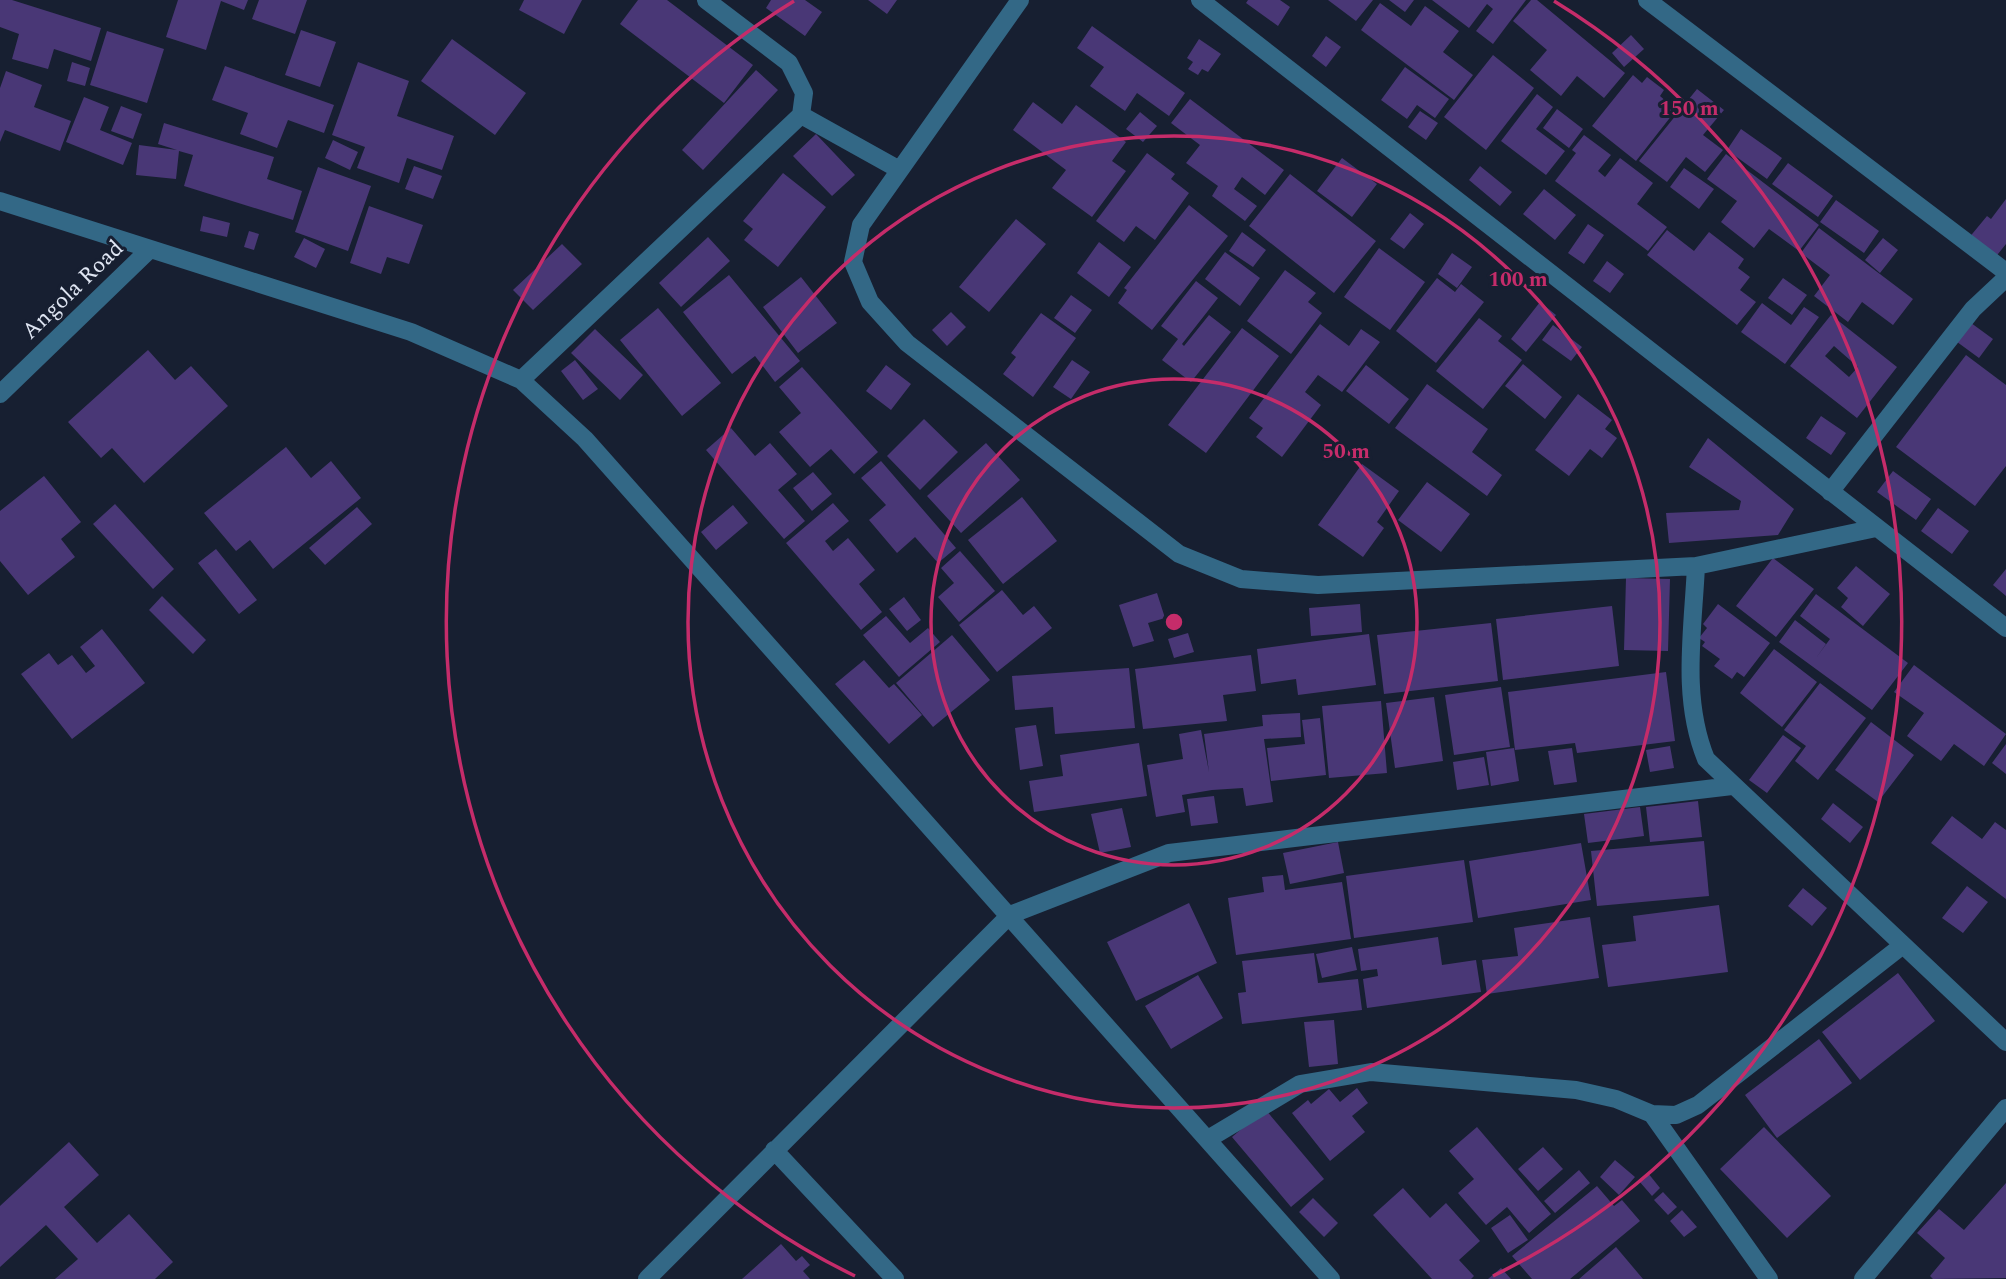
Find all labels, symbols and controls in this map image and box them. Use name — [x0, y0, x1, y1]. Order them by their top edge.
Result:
text: 150 m — [1659, 93, 1719, 125]
street label: Angola Road — [14, 232, 132, 348]
text: 100 m — [1488, 264, 1548, 296]
text: 50 m — [1322, 436, 1370, 468]
centre of rings — [1162, 610, 1186, 634]

